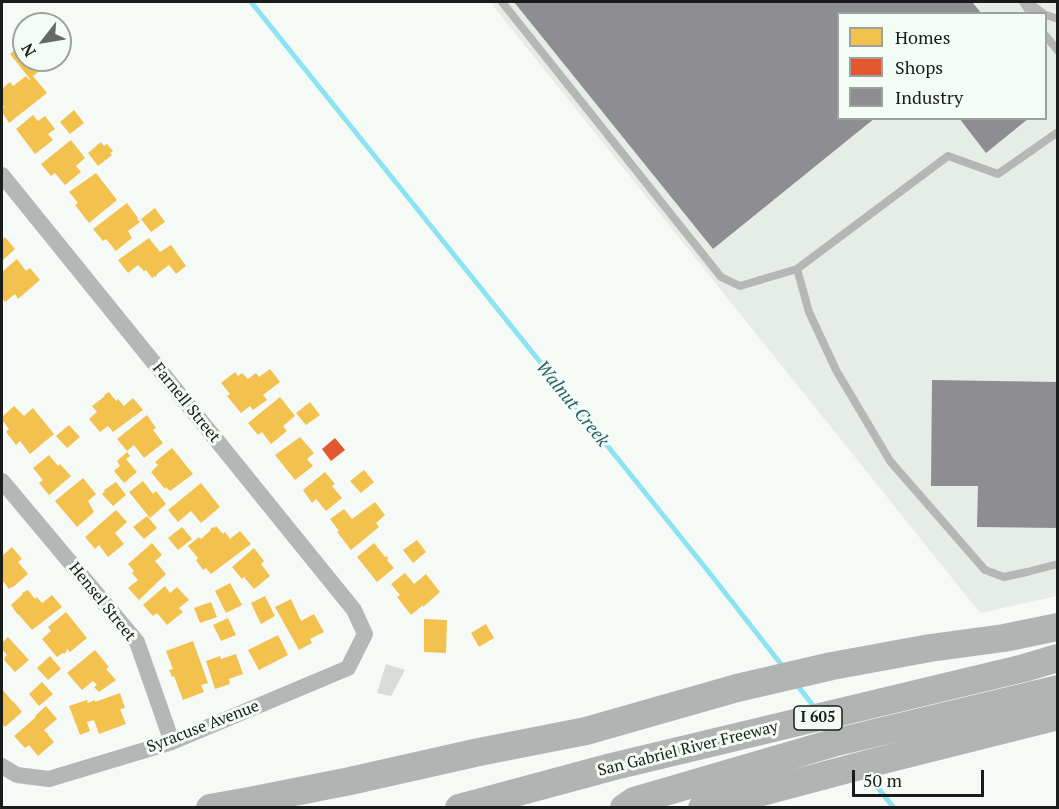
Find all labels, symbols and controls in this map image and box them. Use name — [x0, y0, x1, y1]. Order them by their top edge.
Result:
north arrow — [12, 12, 72, 72]
legend — [837, 12, 1047, 120]
text: Homes — [895, 25, 950, 49]
text: N — [16, 39, 41, 61]
text: Shops — [895, 55, 943, 79]
text: Industry — [895, 85, 963, 109]
water label: Walnut Creek — [531, 357, 613, 451]
street label: Farnell Street — [148, 359, 224, 447]
street label: Hensel Street — [64, 559, 140, 645]
street label: Syracuse Avenue — [144, 697, 262, 757]
road number: I 605 — [794, 706, 842, 730]
street label: San Gabriel River Freeway — [596, 717, 780, 781]
scale bar — [855, 758, 987, 796]
text: 50 m — [863, 768, 902, 792]

